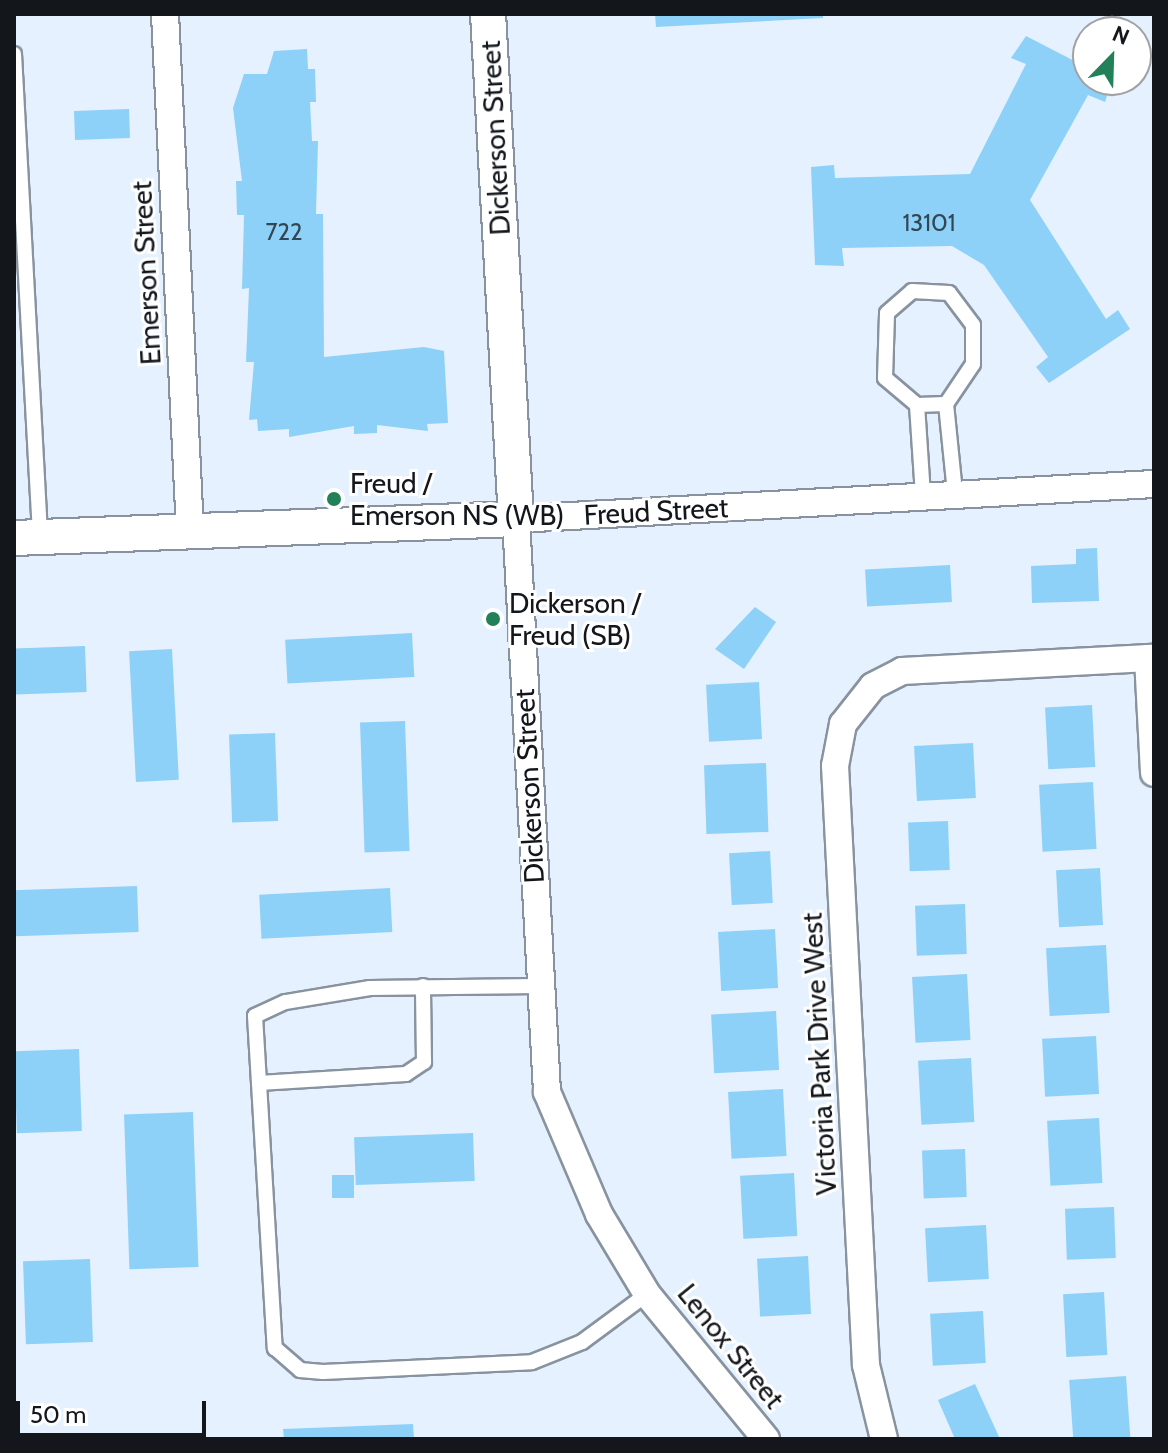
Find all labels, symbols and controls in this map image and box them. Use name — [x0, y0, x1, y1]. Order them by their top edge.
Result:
north arrow — [1072, 16, 1152, 96]
text: N — [1108, 20, 1133, 51]
street label: Dickerson Street — [473, 40, 517, 236]
street label: Emerson Street — [124, 180, 168, 366]
house number: 13101 — [902, 209, 956, 237]
house number: 722 — [265, 218, 303, 246]
place label: Freud / Emerson NS (WB) — [350, 466, 564, 532]
marker: Freud / Emerson NS (WB) — [325, 490, 343, 508]
street label: Freud Street — [583, 490, 729, 532]
place label: Dickerson / Freud (SB) — [509, 586, 641, 652]
marker: Dickerson / Freud (SB) — [484, 610, 502, 628]
street label: Dickerson Street — [507, 688, 551, 884]
street label: Victoria Park Drive West — [795, 912, 843, 1196]
street label: Lenox Street — [671, 1277, 791, 1415]
scale bar — [20, 1385, 210, 1435]
text: 50 m — [30, 1400, 86, 1429]

